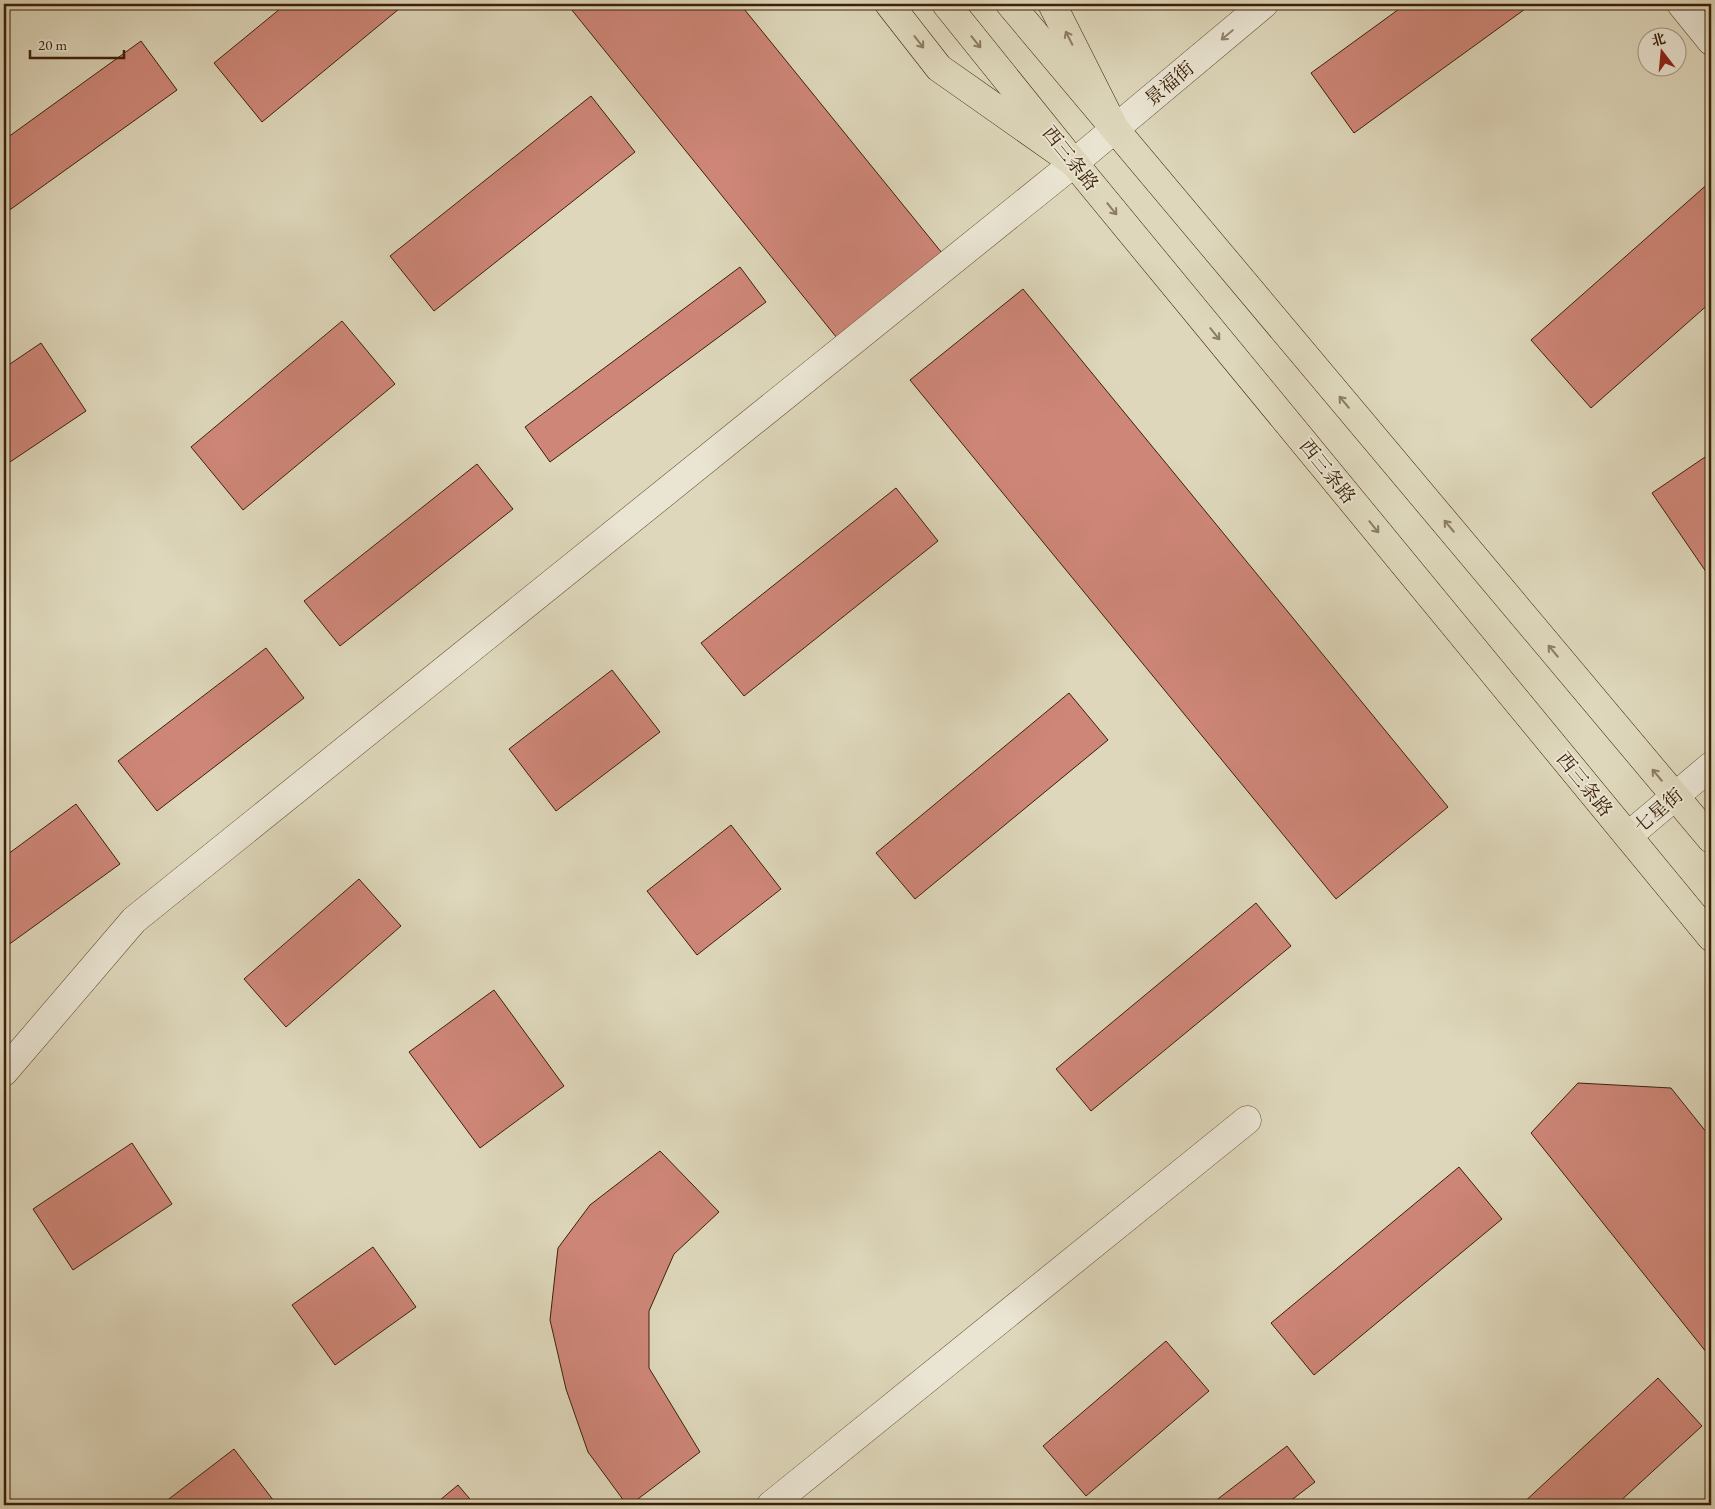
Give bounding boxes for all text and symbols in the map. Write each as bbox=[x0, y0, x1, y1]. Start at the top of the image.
scale bar bbox=[30, 28, 124, 60]
north arrow bbox=[1638, 28, 1688, 78]
one-way arrow bbox=[1221, 29, 1234, 40]
text: 北 bbox=[1649, 29, 1668, 50]
one-way arrow bbox=[1064, 31, 1073, 46]
text: 20 m bbox=[38, 35, 67, 54]
one-way arrow bbox=[913, 35, 924, 48]
one-way arrow bbox=[971, 35, 982, 48]
street label: 景福街 bbox=[1139, 55, 1199, 111]
street label: 西三条路 bbox=[1037, 121, 1104, 196]
one-way arrow bbox=[1106, 202, 1117, 215]
one-way arrow bbox=[1209, 327, 1220, 340]
one-way arrow bbox=[1338, 395, 1350, 408]
street label: 西三条路 bbox=[1294, 434, 1361, 509]
one-way arrow bbox=[1368, 520, 1379, 533]
one-way arrow bbox=[1443, 520, 1454, 533]
one-way arrow bbox=[1547, 644, 1559, 657]
street label: 西三条路 bbox=[1551, 747, 1618, 822]
one-way arrow bbox=[1652, 769, 1663, 782]
street label: 七星街 bbox=[1628, 782, 1688, 838]

